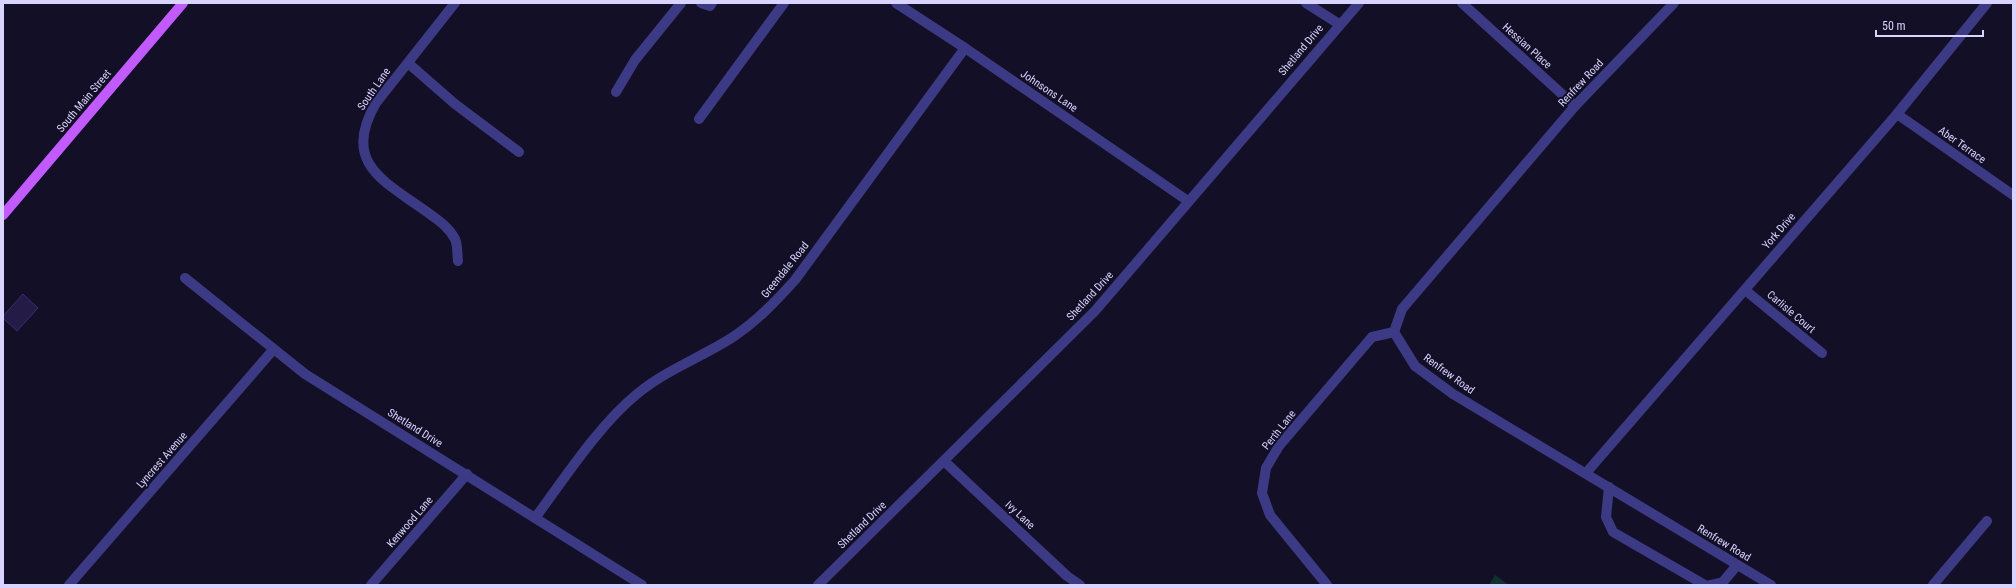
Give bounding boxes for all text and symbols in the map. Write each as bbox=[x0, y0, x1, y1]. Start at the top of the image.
scale bar bbox=[1876, 12, 1983, 38]
text: 50 m bbox=[1882, 19, 1906, 33]
street label: Hessian Place bbox=[1500, 20, 1554, 72]
street label: Shetland Drive bbox=[1276, 22, 1326, 78]
street label: Renfrew Road bbox=[1556, 57, 1606, 109]
street label: South Lane bbox=[355, 65, 393, 113]
street label: South Main Street bbox=[54, 67, 114, 135]
street label: Johnsons Lane bbox=[1018, 67, 1080, 115]
street label: Aber Terrace bbox=[1936, 124, 1988, 166]
street label: York Drive bbox=[1760, 210, 1798, 252]
street label: Greendale Road bbox=[758, 239, 812, 301]
street label: Shetland Drive bbox=[1064, 269, 1116, 323]
street label: Carlisle Court bbox=[1764, 288, 1818, 336]
street label: Renfrew Road bbox=[1421, 351, 1477, 397]
street label: Shetland Drive bbox=[385, 406, 445, 450]
street label: Perth Lane bbox=[1259, 408, 1299, 452]
street label: Lyncrest Avenue bbox=[134, 429, 190, 491]
street label: Kenwood Lane bbox=[384, 494, 436, 550]
street label: Ivy Lane bbox=[1003, 498, 1037, 532]
street label: Shetland Drive bbox=[835, 499, 889, 551]
street label: Renfrew Road bbox=[1695, 522, 1753, 564]

